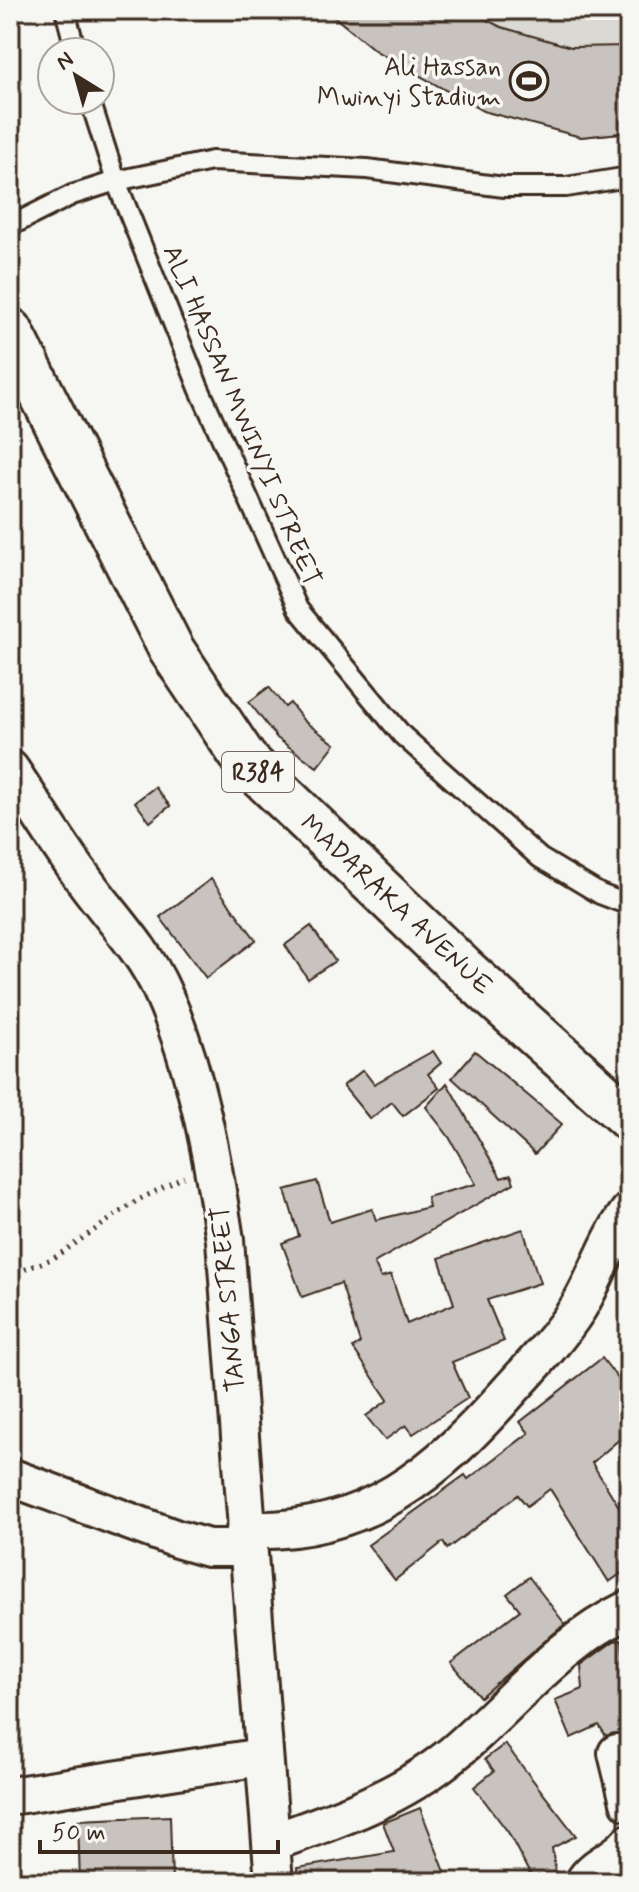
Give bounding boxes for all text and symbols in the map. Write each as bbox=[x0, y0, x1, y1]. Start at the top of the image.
north arrow bbox=[36, 36, 116, 116]
text: N bbox=[51, 46, 79, 77]
place label: Ali Hassan Mwinyi Stadium bbox=[317, 51, 501, 115]
sports icon: Ali Hassan Mwinyi Stadium bbox=[508, 60, 550, 102]
street label: ALI HASSAN MWINYI STREET bbox=[154, 240, 329, 592]
road number: R384 bbox=[222, 752, 294, 792]
street label: MADARAKA AVENUE bbox=[292, 807, 499, 1003]
street label: TANGA STREET bbox=[204, 1204, 254, 1393]
scale bar bbox=[40, 1804, 278, 1854]
text: 50 m bbox=[52, 1818, 106, 1849]

